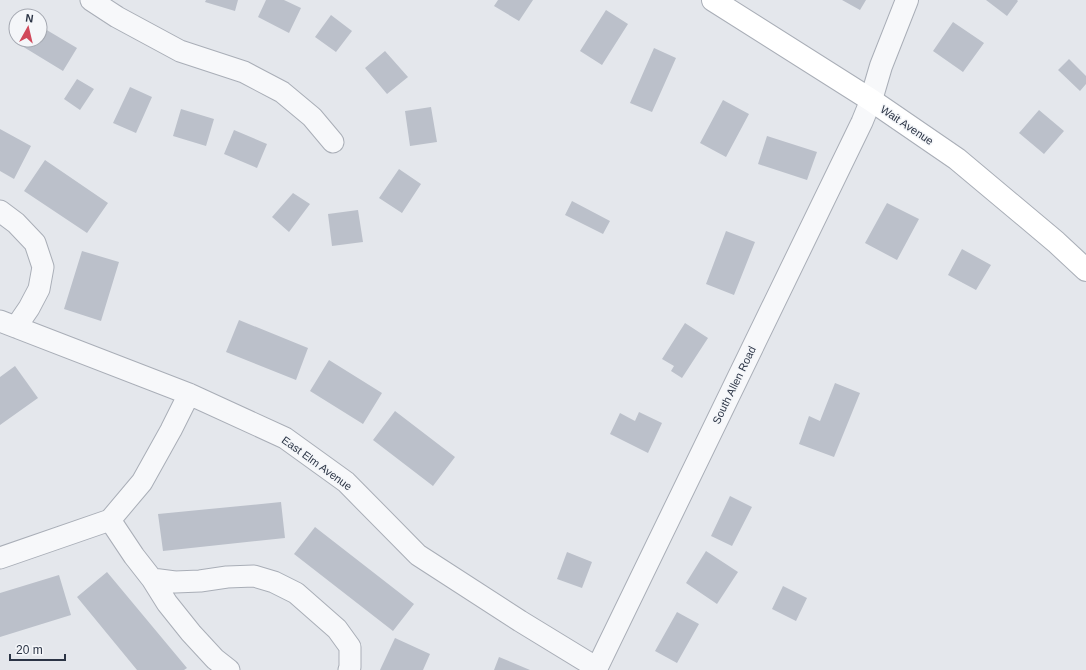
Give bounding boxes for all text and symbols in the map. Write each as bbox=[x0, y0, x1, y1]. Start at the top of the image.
north arrow bbox=[8, 8, 48, 48]
text: N bbox=[25, 12, 34, 25]
street label: Wait Avenue bbox=[878, 103, 936, 147]
street label: South Allen Road bbox=[710, 344, 758, 426]
street label: East Elm Avenue bbox=[280, 434, 354, 492]
scale bar bbox=[10, 636, 65, 662]
text: 20 m bbox=[16, 643, 43, 657]

